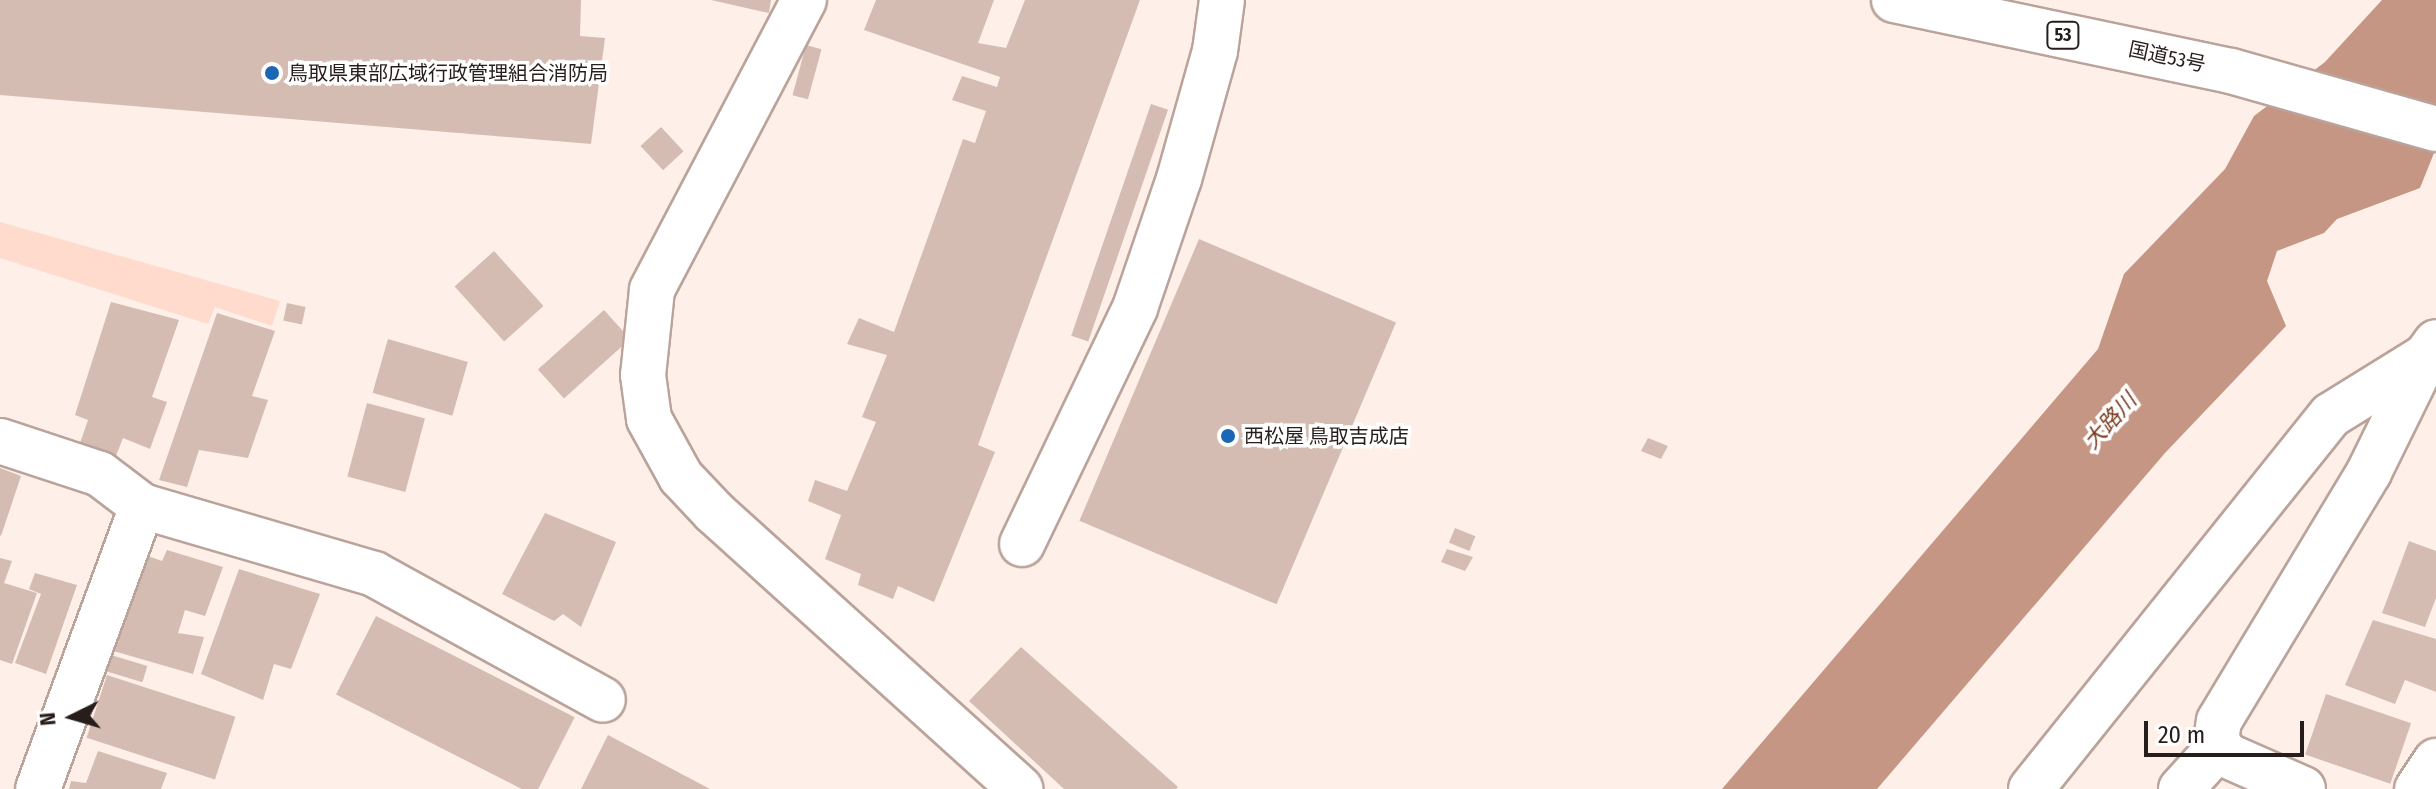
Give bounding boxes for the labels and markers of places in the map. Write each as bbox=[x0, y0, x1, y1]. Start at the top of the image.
place label: 鳥取県東部広域行政管理組合消防局 bbox=[288, 61, 608, 85]
marker: 鳥取県東部広域行政管理組合消防局 bbox=[263, 64, 281, 82]
place label: 西松屋 鳥取吉成店 bbox=[1244, 424, 1409, 448]
marker: 西松屋 鳥取吉成店 bbox=[1219, 427, 1237, 445]

